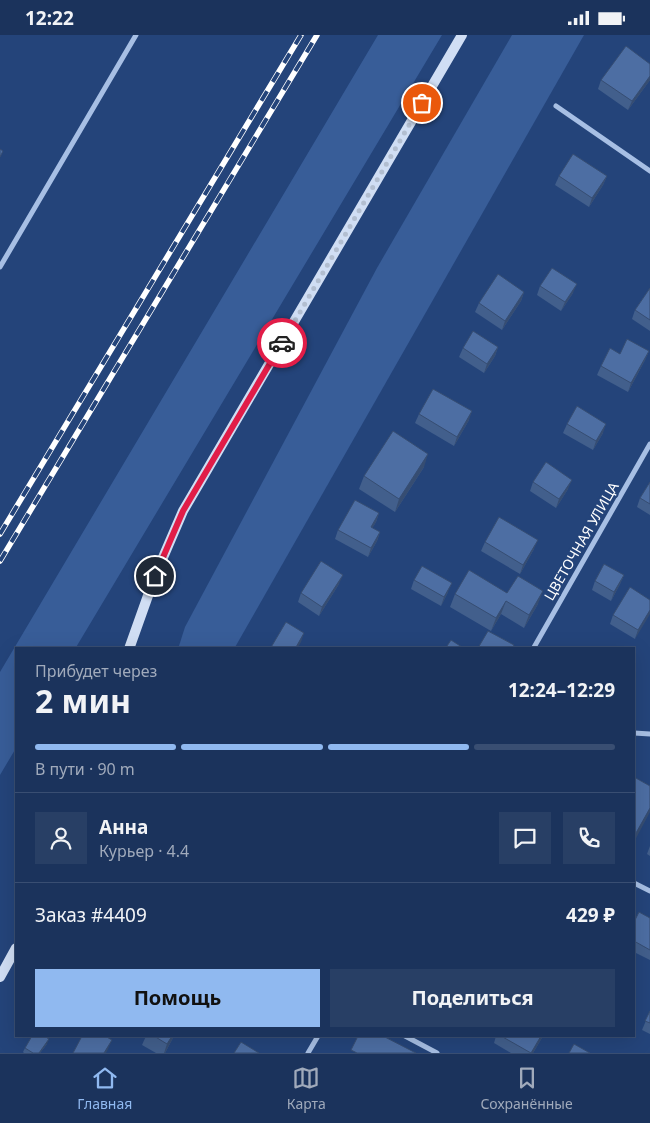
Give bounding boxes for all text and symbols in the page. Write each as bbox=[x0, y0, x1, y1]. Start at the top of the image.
text: 12:22 bbox=[25, 5, 74, 31]
pin bbox=[401, 82, 443, 124]
icon: bag bbox=[408, 89, 436, 117]
courier bbox=[257, 318, 307, 368]
icon: car bbox=[268, 329, 296, 357]
street label: ЦВЕТОЧНАЯ УЛИЦА bbox=[539, 478, 623, 604]
pin bbox=[134, 555, 176, 597]
icon: home bbox=[141, 562, 169, 590]
text: Прибудет через bbox=[35, 660, 157, 682]
text: 12:24–12:29 bbox=[508, 677, 615, 703]
text: 2 мин bbox=[35, 679, 131, 722]
text: В пути · 90 m bbox=[35, 758, 135, 780]
button: person bbox=[35, 812, 87, 864]
button: chat bbox=[499, 812, 551, 864]
button: phone bbox=[563, 812, 615, 864]
text: Анна bbox=[99, 814, 148, 840]
text: Курьер · 4.4 bbox=[99, 840, 189, 862]
text: Заказ #4409 bbox=[35, 902, 147, 928]
text: 429 ₽ bbox=[566, 902, 615, 928]
button: Помощь bbox=[35, 969, 320, 1027]
button: Поделиться bbox=[330, 969, 615, 1027]
tab: Главная bbox=[77, 1064, 132, 1113]
tab: Карта bbox=[287, 1064, 326, 1113]
tab: Сохранённые bbox=[480, 1064, 573, 1113]

